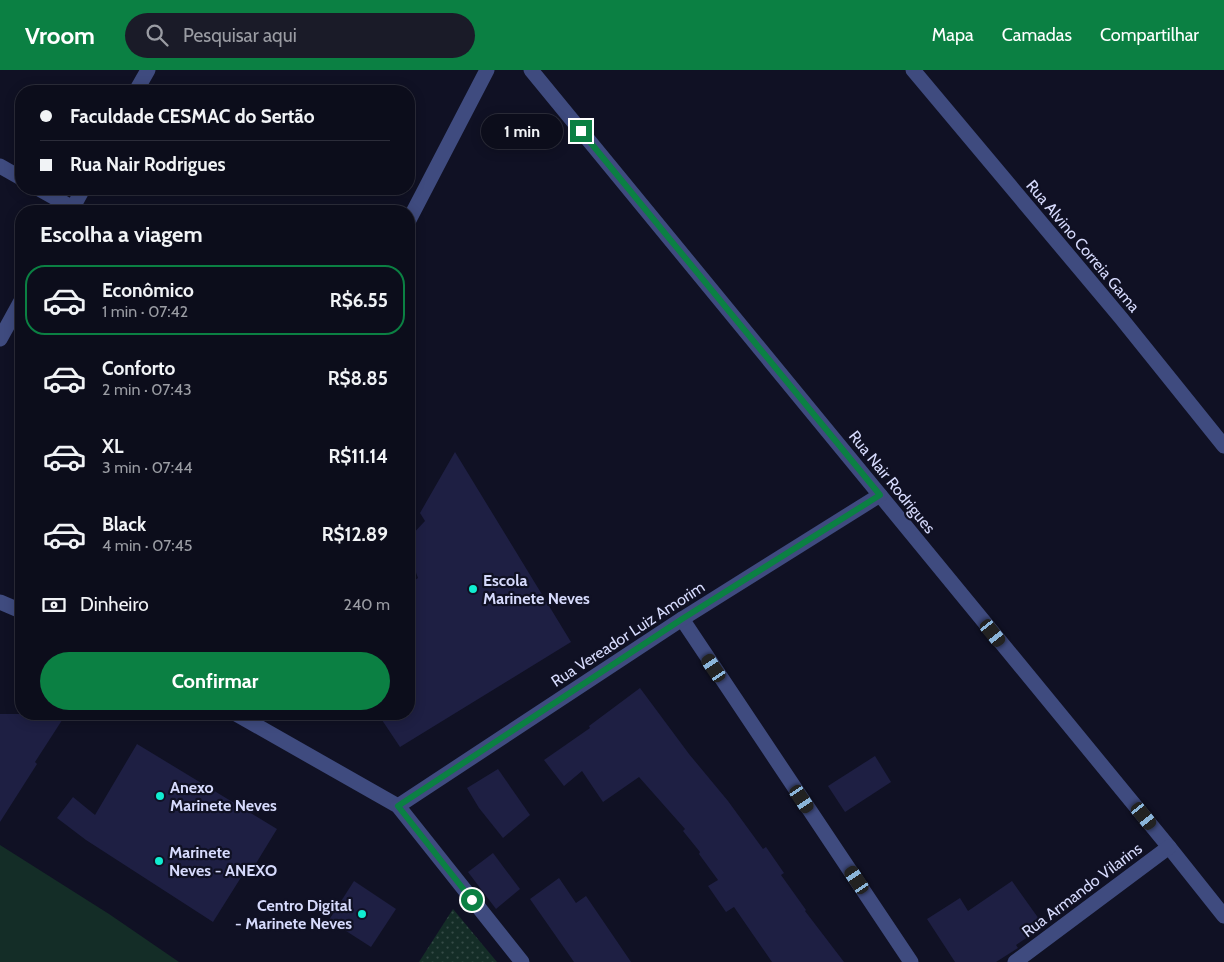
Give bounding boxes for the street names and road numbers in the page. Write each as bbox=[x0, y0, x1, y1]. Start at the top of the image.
street label: Rua Alvino Correia Gama bbox=[1022, 176, 1144, 316]
street label: Rua Nair Rodrigues bbox=[845, 427, 939, 537]
street label: Rua Vereador Luiz Amorim bbox=[548, 577, 708, 691]
street label: Rua Armando Vilarins bbox=[1018, 838, 1146, 941]

